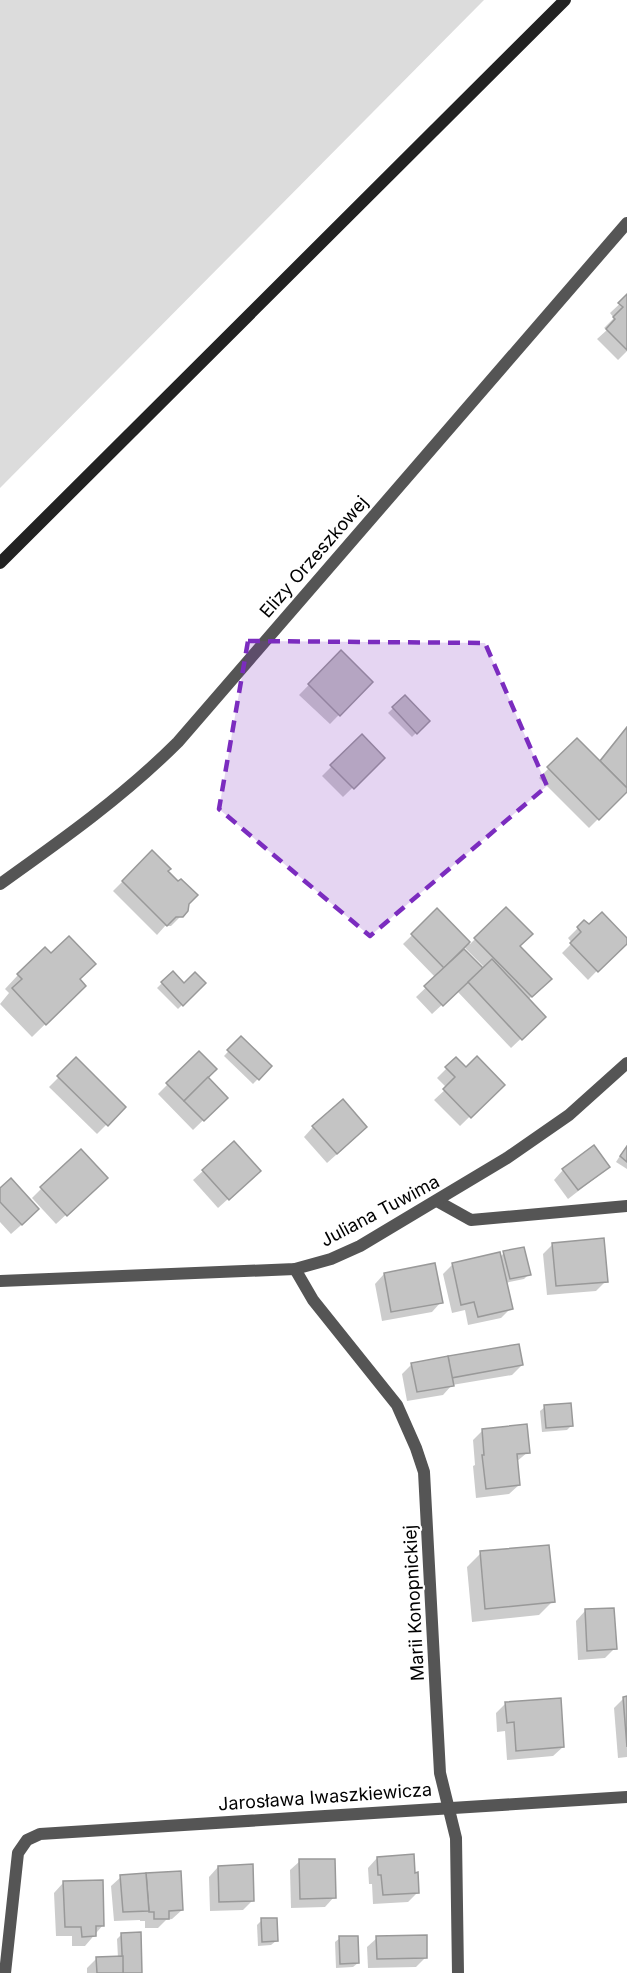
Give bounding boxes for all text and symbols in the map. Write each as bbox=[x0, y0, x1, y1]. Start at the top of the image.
street label: Elizy Orzeszkowej bbox=[255, 492, 372, 622]
street label: Juliana Tuwima bbox=[317, 1170, 443, 1251]
street label: Marii Konopnickiej bbox=[399, 1524, 428, 1682]
street label: Jarosława Iwaszkiewicza bbox=[217, 1779, 433, 1814]

